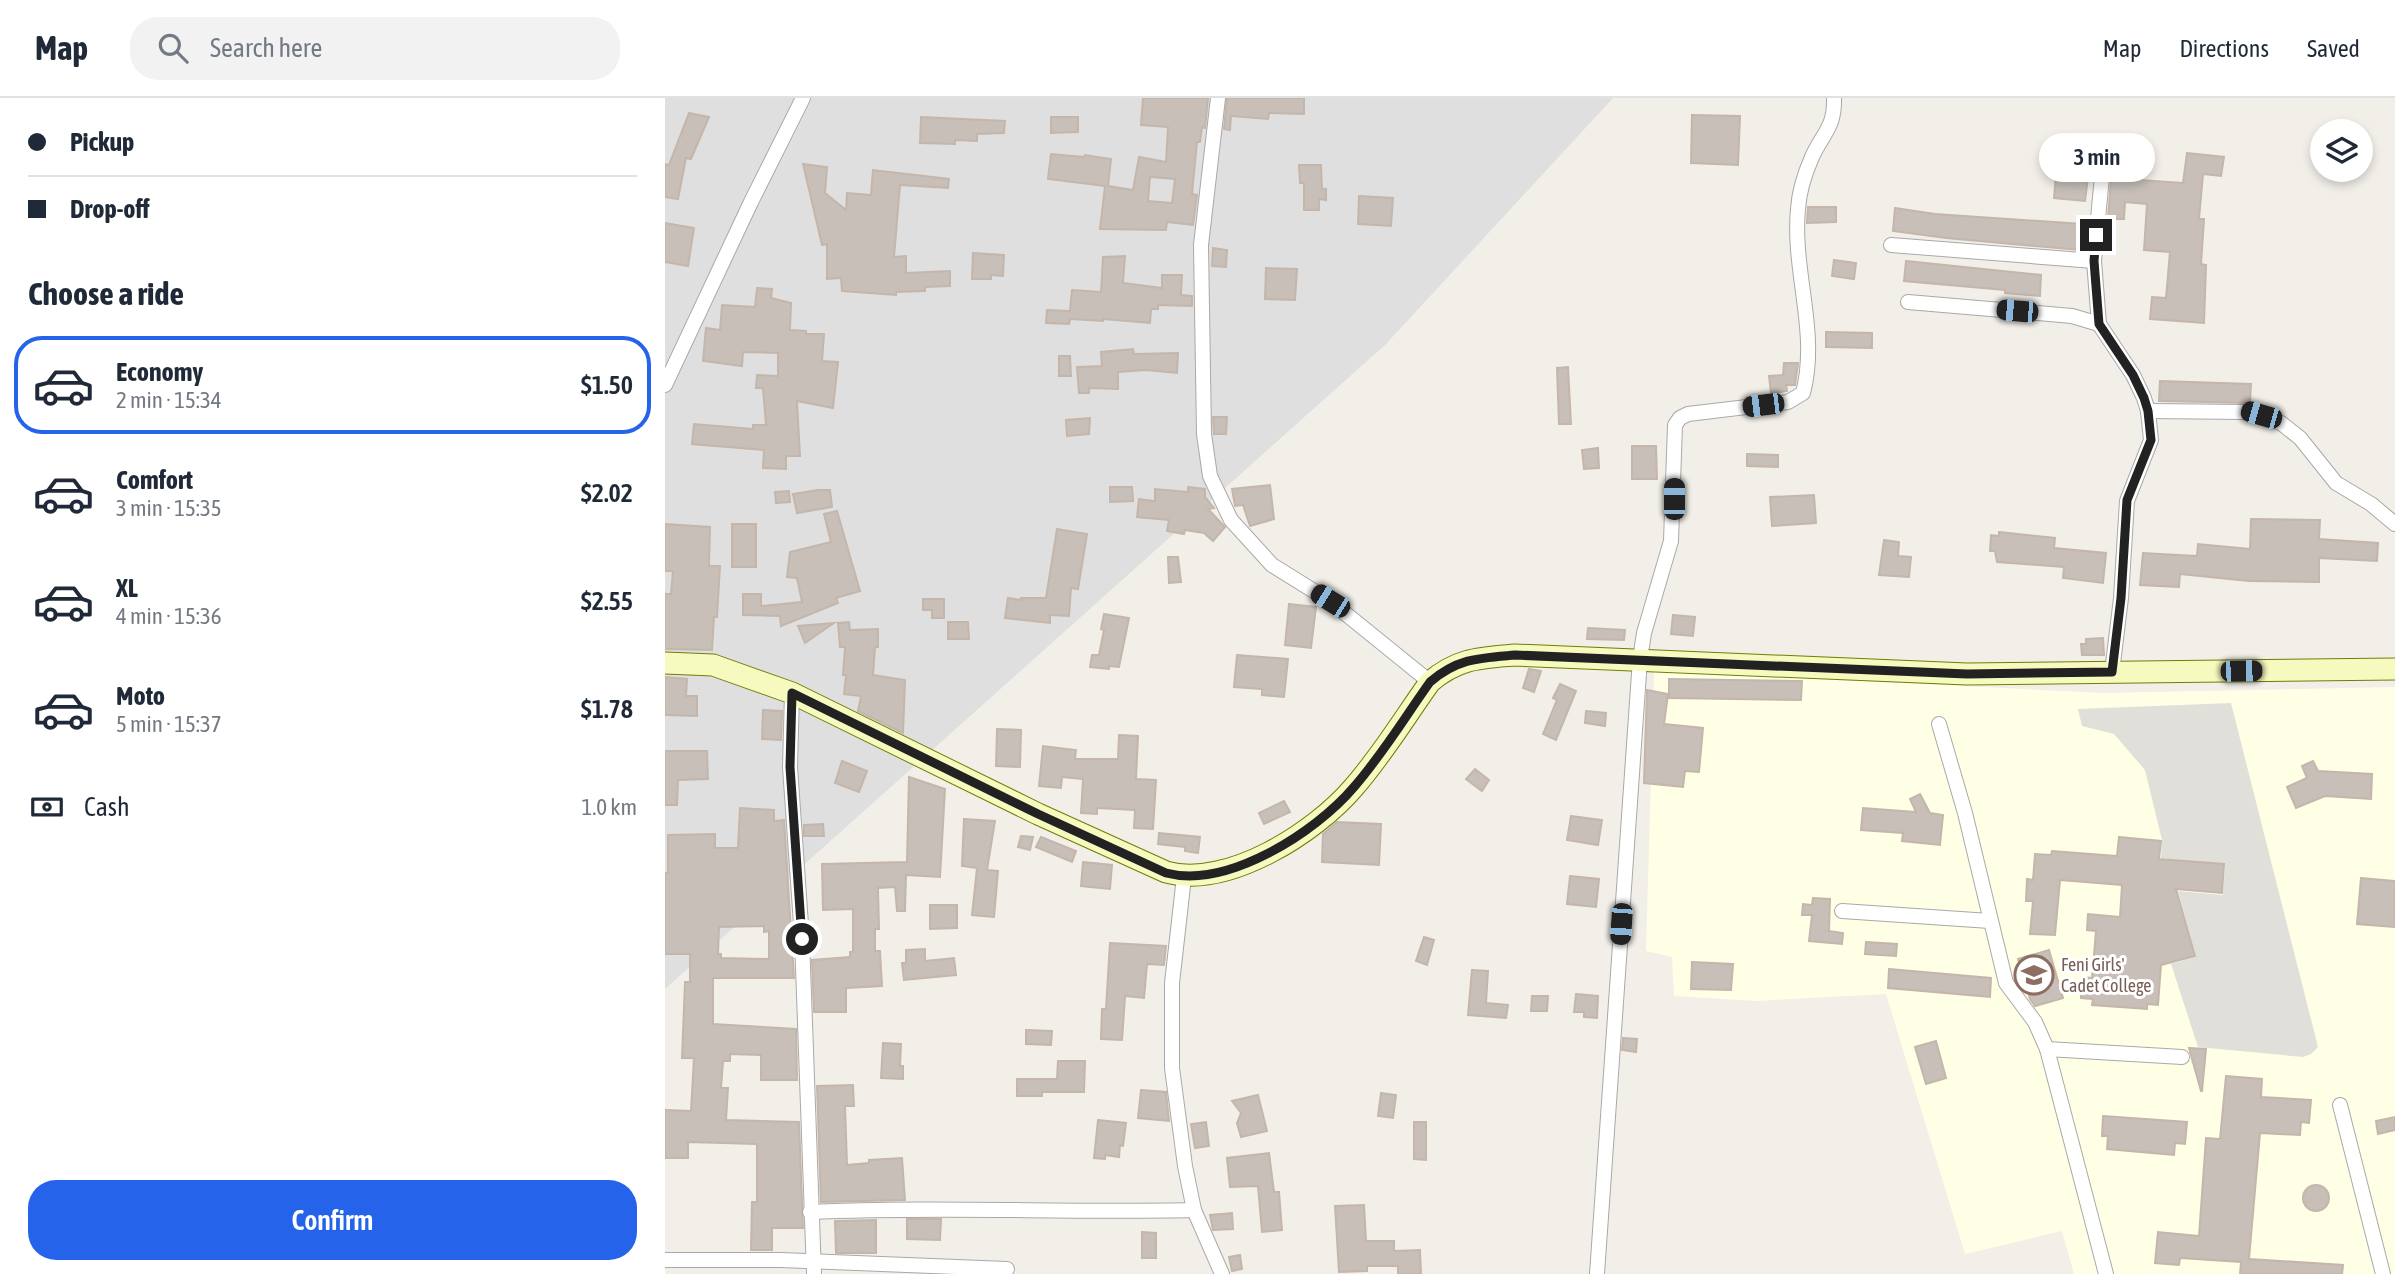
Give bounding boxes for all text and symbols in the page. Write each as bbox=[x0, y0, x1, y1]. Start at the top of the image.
search box bbox=[130, 17, 620, 80]
text: Map bbox=[35, 29, 88, 67]
icon: search bbox=[154, 29, 192, 67]
text: Search here bbox=[210, 33, 322, 63]
text: Map bbox=[2103, 35, 2141, 62]
text: Directions bbox=[2179, 35, 2269, 62]
text: Saved bbox=[2307, 35, 2360, 62]
map controls bbox=[2310, 119, 2373, 182]
button: layers bbox=[2310, 119, 2373, 182]
text: Pickup bbox=[70, 127, 134, 157]
callout: 3 min bbox=[2038, 134, 2154, 183]
text: 3 min bbox=[2074, 144, 2120, 170]
text: Drop-off bbox=[70, 194, 150, 224]
route end bbox=[2080, 219, 2112, 251]
text: Choose a ride bbox=[28, 275, 184, 312]
car bbox=[1996, 299, 2039, 323]
icon: car bbox=[32, 354, 95, 417]
text: Economy bbox=[116, 357, 203, 387]
text: $1.50 bbox=[581, 370, 633, 400]
text: 2 min · 15:34 bbox=[116, 387, 222, 413]
car bbox=[1741, 392, 1786, 418]
car bbox=[2238, 399, 2285, 431]
icon: car bbox=[32, 462, 95, 525]
text: Comfort bbox=[116, 465, 193, 495]
text: $2.02 bbox=[581, 478, 633, 508]
car bbox=[1664, 478, 1685, 520]
text: 3 min · 15:35 bbox=[116, 495, 222, 521]
icon: car bbox=[32, 570, 95, 633]
text: XL bbox=[116, 573, 138, 603]
car bbox=[1307, 581, 1354, 621]
text: $2.55 bbox=[581, 586, 633, 616]
text: 4 min · 15:36 bbox=[116, 603, 222, 629]
car bbox=[2220, 660, 2263, 682]
icon: car bbox=[32, 678, 95, 741]
text: Moto bbox=[116, 681, 165, 711]
text: $1.78 bbox=[581, 694, 633, 724]
text: 5 min · 15:37 bbox=[116, 711, 222, 737]
icon: cash bbox=[28, 788, 66, 826]
text: Cash bbox=[84, 792, 130, 822]
text: 1.0 km bbox=[581, 794, 637, 820]
car bbox=[1610, 902, 1633, 946]
route start bbox=[786, 923, 818, 955]
school or university icon: Feni Girls' Cadet College bbox=[2013, 954, 2055, 996]
place label: Feni Girls' Cadet College bbox=[2061, 954, 2151, 996]
button: Confirm bbox=[28, 1180, 637, 1260]

